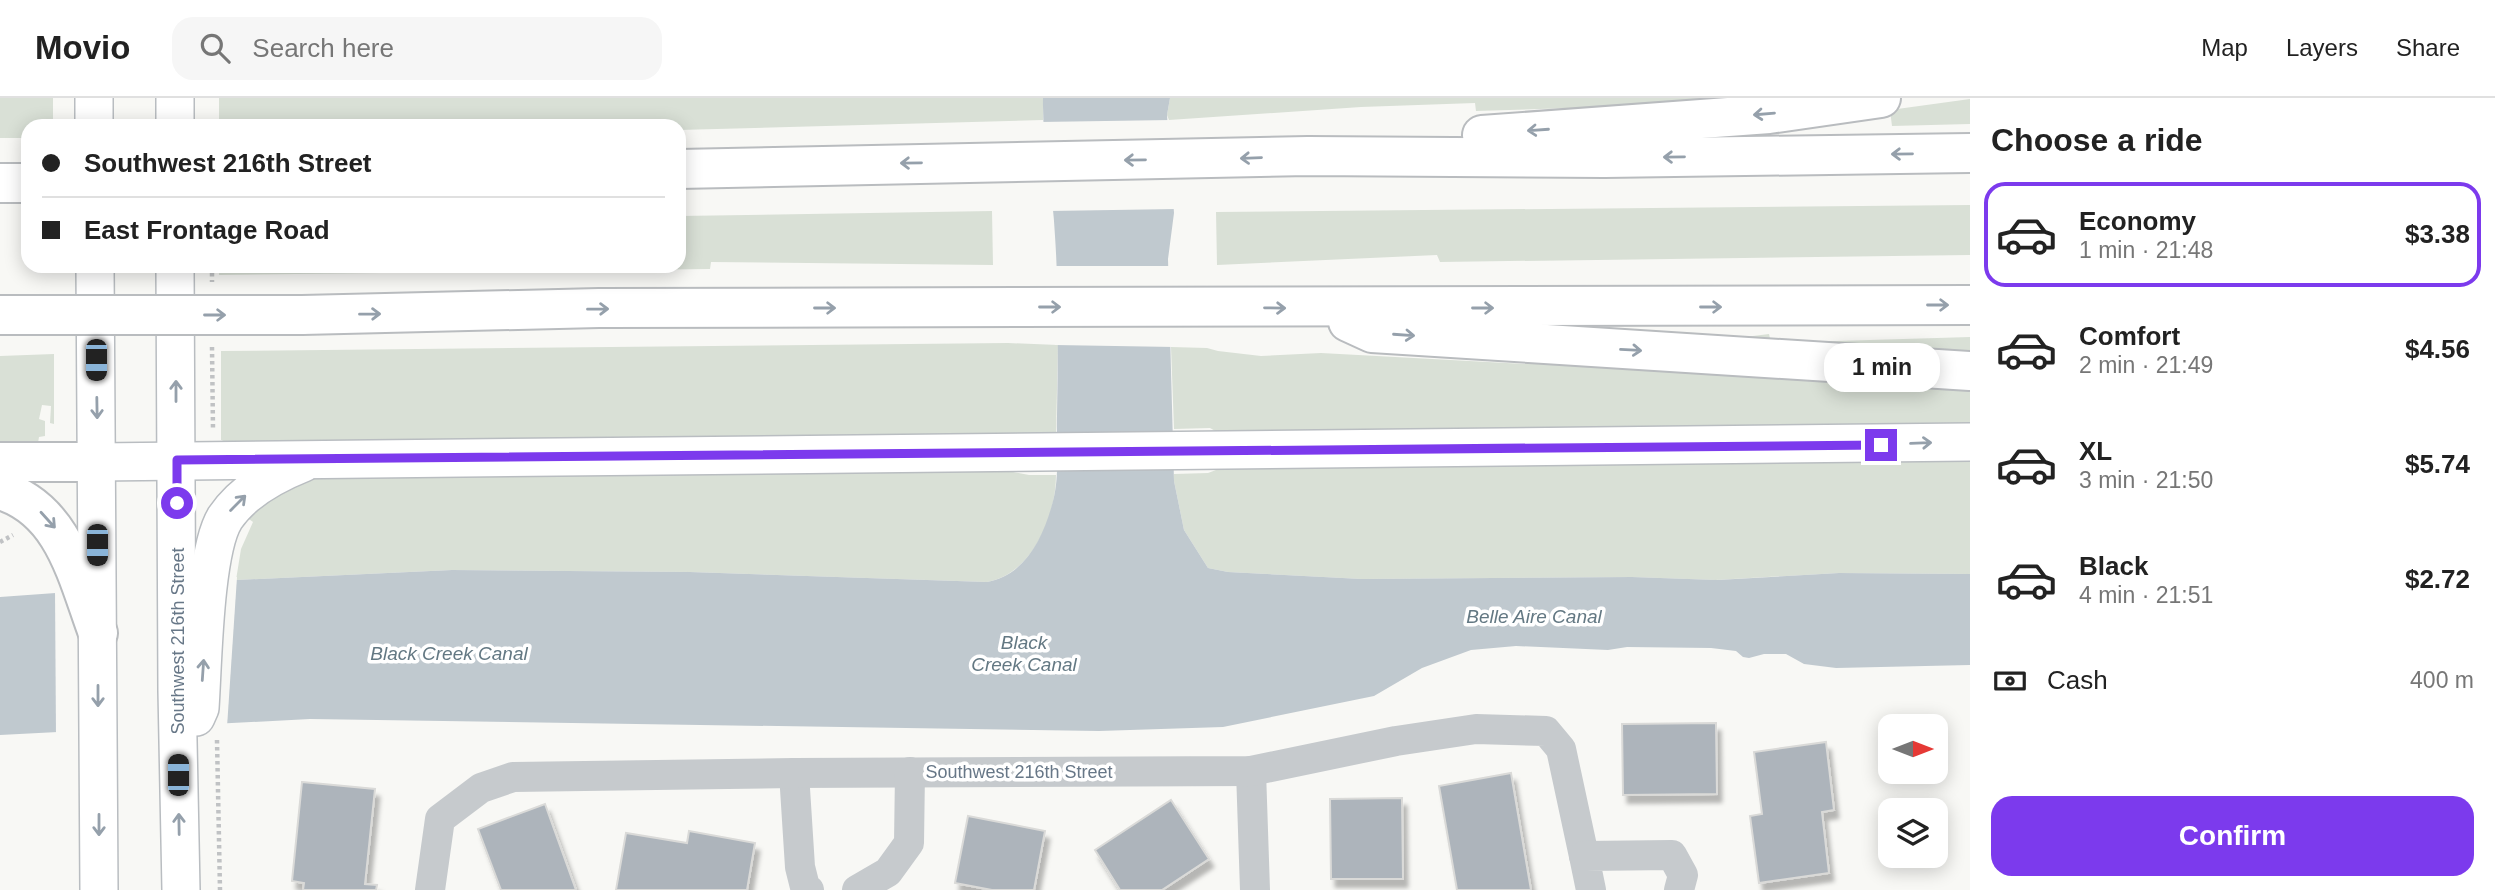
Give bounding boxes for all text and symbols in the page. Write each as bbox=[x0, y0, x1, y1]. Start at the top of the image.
search box bbox=[172, 17, 662, 80]
text: Movio bbox=[35, 29, 130, 66]
icon: search bbox=[196, 29, 234, 67]
text: Search here bbox=[252, 33, 394, 63]
text: Map bbox=[2201, 34, 2248, 61]
text: Layers bbox=[2286, 34, 2358, 61]
text: Share bbox=[2396, 34, 2460, 61]
one-way arrow bbox=[1754, 108, 1776, 121]
text: Choose a ride bbox=[1991, 122, 2203, 158]
one-way arrow bbox=[1526, 124, 1549, 137]
text: Southwest 216th Street bbox=[84, 148, 372, 178]
one-way arrow bbox=[1891, 148, 1914, 161]
one-way arrow bbox=[1240, 151, 1263, 164]
one-way arrow bbox=[1663, 151, 1686, 164]
one-way arrow bbox=[1124, 153, 1147, 167]
one-way arrow bbox=[900, 157, 923, 170]
icon: car bbox=[1995, 203, 2058, 266]
text: Economy bbox=[2079, 206, 2196, 236]
text: East Frontage Road bbox=[84, 215, 330, 245]
text: $3.38 bbox=[2405, 219, 2470, 249]
text: 1 min · 21:48 bbox=[2079, 237, 2213, 263]
one-way arrow bbox=[1927, 298, 1950, 312]
one-way arrow bbox=[1039, 300, 1062, 314]
one-way arrow bbox=[1699, 300, 1722, 314]
one-way arrow bbox=[814, 301, 837, 315]
one-way arrow bbox=[1263, 301, 1286, 314]
one-way arrow bbox=[1472, 301, 1495, 315]
one-way arrow bbox=[586, 302, 609, 315]
one-way arrow bbox=[359, 307, 382, 321]
one-way arrow bbox=[203, 308, 226, 322]
icon: car bbox=[1995, 318, 2058, 381]
text: Comfort bbox=[2079, 321, 2180, 351]
one-way arrow bbox=[1393, 329, 1415, 342]
text: $4.56 bbox=[2405, 334, 2470, 364]
car bbox=[86, 339, 107, 381]
one-way arrow bbox=[1620, 344, 1642, 357]
callout: 1 min bbox=[1823, 344, 1939, 392]
text: 2 min · 21:49 bbox=[2079, 352, 2213, 378]
text: 1 min bbox=[1852, 354, 1912, 380]
one-way arrow bbox=[169, 380, 183, 403]
one-way arrow bbox=[90, 396, 104, 419]
route end bbox=[1865, 429, 1897, 461]
icon: car bbox=[1995, 433, 2058, 496]
text: XL bbox=[2079, 436, 2112, 466]
one-way arrow bbox=[1910, 437, 1933, 450]
text: $5.74 bbox=[2405, 449, 2470, 479]
text: 3 min · 21:50 bbox=[2079, 467, 2213, 493]
route start bbox=[161, 487, 193, 519]
one-way arrow bbox=[230, 495, 247, 512]
one-way arrow bbox=[40, 511, 56, 529]
car bbox=[87, 524, 108, 566]
street label: Southwest 216th Street bbox=[168, 547, 188, 735]
icon: car bbox=[1995, 548, 2058, 611]
text: Black bbox=[2079, 551, 2148, 581]
text: $2.72 bbox=[2405, 564, 2470, 594]
text: 4 min · 21:51 bbox=[2079, 582, 2213, 608]
water label: Belle Aire Canal bbox=[1466, 606, 1603, 627]
water label: Black Creek Canal bbox=[971, 632, 1078, 675]
water label: Black Creek Canal bbox=[370, 643, 528, 664]
one-way arrow bbox=[197, 659, 210, 682]
icon: cash bbox=[1991, 662, 2029, 700]
text: Cash bbox=[2047, 665, 2108, 695]
text: 400 m bbox=[2410, 667, 2474, 693]
one-way arrow bbox=[91, 684, 105, 707]
north arrow bbox=[1878, 714, 1948, 784]
map controls bbox=[1878, 714, 1948, 868]
car bbox=[168, 754, 189, 796]
street label: Southwest 216th Street bbox=[925, 762, 1113, 782]
button: Confirm bbox=[1991, 796, 2474, 876]
button: layers bbox=[1878, 798, 1948, 868]
one-way arrow bbox=[92, 813, 106, 836]
one-way arrow bbox=[172, 813, 185, 836]

